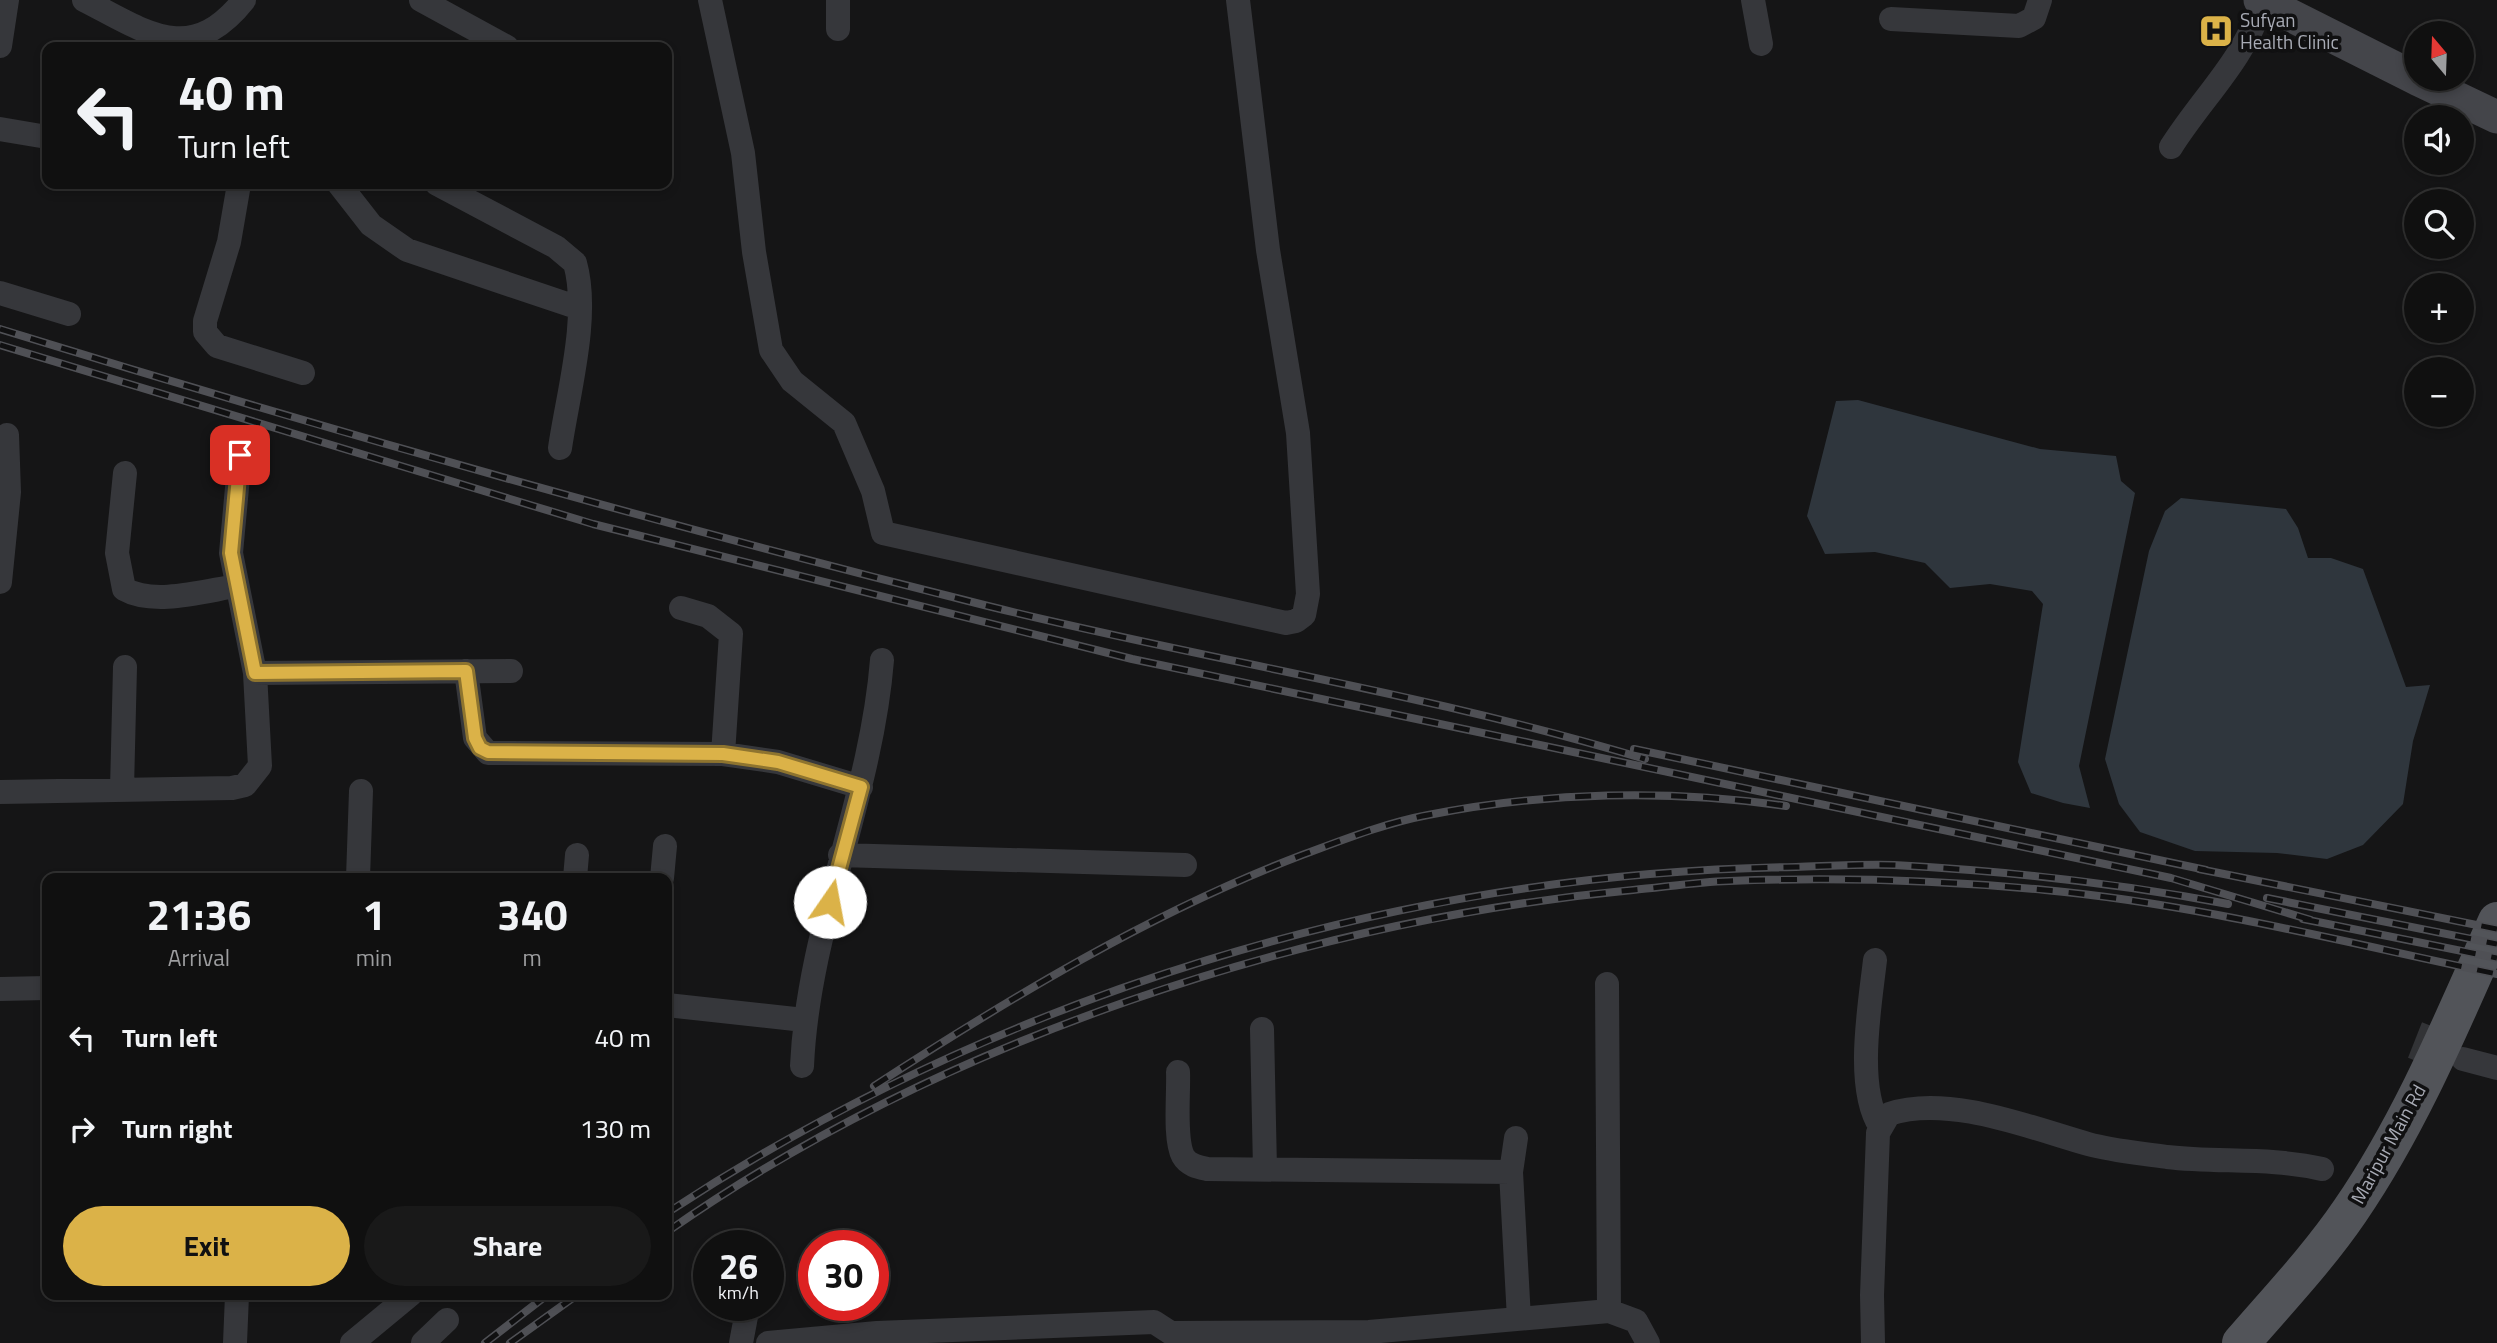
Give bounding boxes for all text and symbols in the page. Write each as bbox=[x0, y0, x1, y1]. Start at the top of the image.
place label: Sufyan Health Clinic bbox=[2240, 5, 2339, 56]
hospital icon: Sufyan Health Clinic bbox=[2197, 12, 2235, 50]
north arrow bbox=[2404, 21, 2474, 91]
map controls bbox=[2404, 21, 2474, 427]
text: 40 m bbox=[178, 54, 285, 129]
icon: left bbox=[63, 70, 154, 161]
button: sound bbox=[2404, 105, 2474, 175]
text: Turn left bbox=[178, 122, 290, 170]
button: search bbox=[2404, 189, 2474, 259]
button: + bbox=[2404, 273, 2474, 343]
button: − bbox=[2404, 357, 2474, 427]
pin bbox=[210, 425, 270, 485]
icon: arrive bbox=[221, 436, 259, 474]
position arrow bbox=[793, 865, 867, 939]
text: 21:36 bbox=[146, 882, 251, 946]
text: 1 bbox=[362, 882, 386, 946]
text: 340 bbox=[497, 882, 567, 946]
text: Arrival bbox=[168, 940, 230, 975]
text: min bbox=[356, 940, 392, 975]
text: m bbox=[523, 940, 542, 975]
text: Turn left bbox=[122, 1018, 217, 1057]
text: 40 m bbox=[594, 1018, 651, 1057]
icon: left bbox=[63, 1019, 101, 1057]
street label: Maripur Main Rd bbox=[2343, 1079, 2432, 1209]
text: Turn right bbox=[122, 1109, 233, 1148]
text: 130 m bbox=[580, 1109, 651, 1148]
icon: right bbox=[63, 1110, 101, 1148]
button: Exit bbox=[63, 1206, 350, 1286]
button: Share bbox=[364, 1206, 651, 1286]
speed limit sign: 30 bbox=[798, 1230, 889, 1321]
text: 26 bbox=[719, 1239, 758, 1293]
text: km/h bbox=[718, 1279, 759, 1306]

